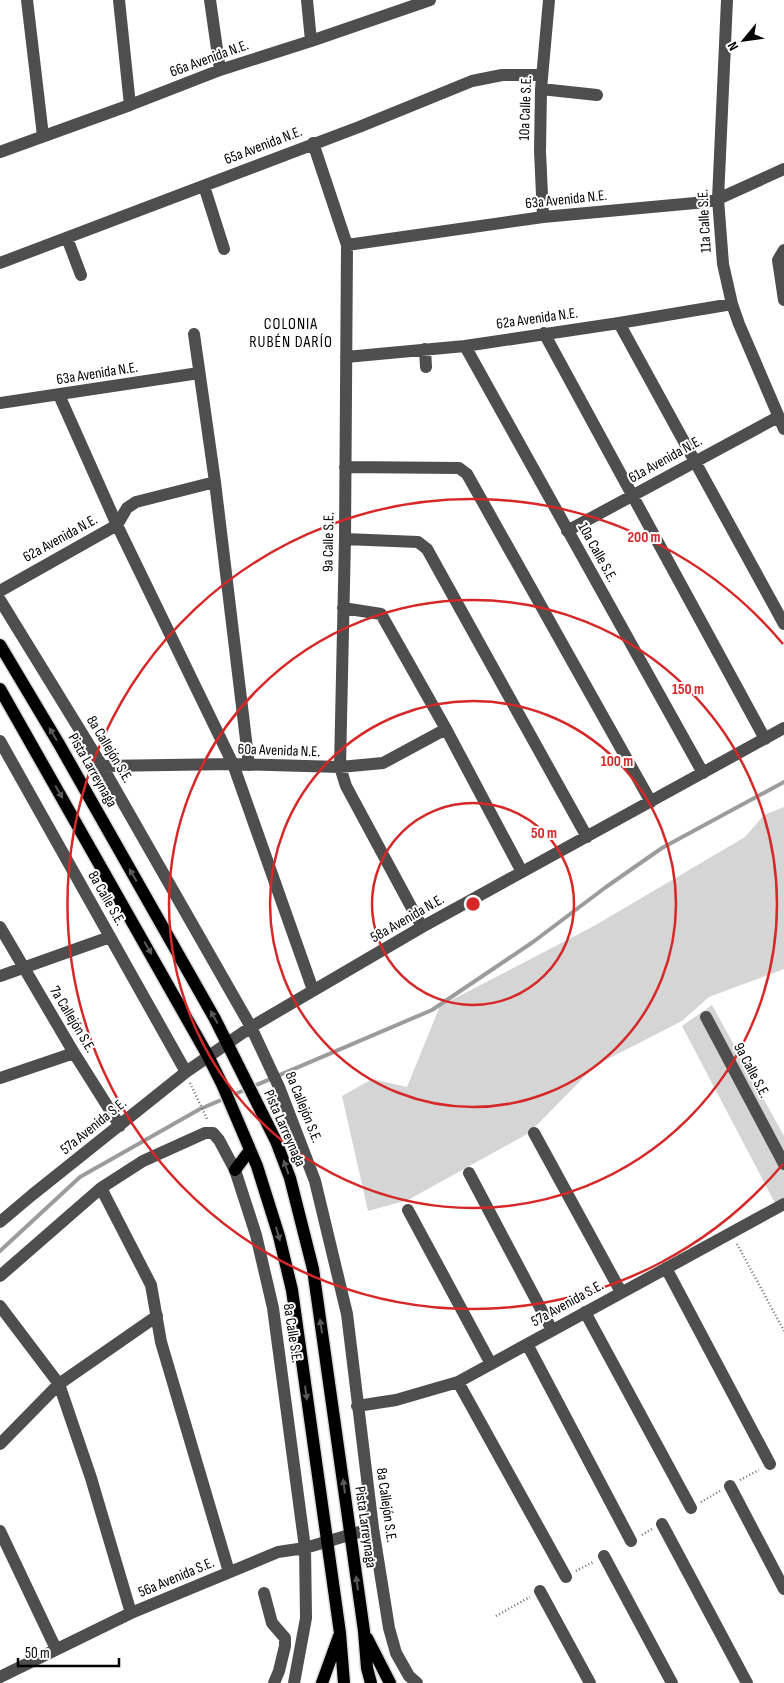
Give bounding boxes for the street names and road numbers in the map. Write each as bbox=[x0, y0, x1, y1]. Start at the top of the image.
street label: 66a Avenida N.E. bbox=[167, 35, 251, 81]
street label: 10a Calle S.E. bbox=[515, 75, 536, 141]
street label: 65a Avenida N.E. bbox=[222, 122, 305, 169]
street label: 63a Avenida N.E. bbox=[524, 186, 608, 213]
street label: 11a Calle S.E. bbox=[693, 188, 716, 253]
street label: 62a Avenida N.E. bbox=[495, 303, 579, 334]
street label: 63a Avenida N.E. bbox=[55, 358, 139, 389]
street label: 61a Avenida N.E. bbox=[625, 431, 705, 487]
street label: 62a Avenida N.E. bbox=[20, 510, 101, 567]
street label: 9a Calle S.E. bbox=[318, 512, 339, 572]
street label: 10a Calle S.E. bbox=[573, 519, 622, 585]
street label: 8a Callejón S.E. bbox=[82, 712, 137, 786]
street label: Pista Larreynaga bbox=[64, 730, 121, 811]
street label: 60a Avenida N.E. bbox=[237, 740, 321, 761]
street label: 8a Calle S.E. bbox=[83, 868, 130, 929]
street label: 58a Avenida N.E. bbox=[367, 890, 448, 947]
street label: 7a Callejón S.E. bbox=[45, 983, 100, 1056]
street label: 9a Calle S.E. bbox=[729, 1039, 774, 1101]
street label: 8a Callejón S.E. bbox=[281, 1069, 326, 1146]
street label: Pista Larreynaga bbox=[259, 1087, 310, 1170]
street label: 57a Avenida S.E. bbox=[56, 1094, 130, 1159]
street label: 57a Avenida S.E. bbox=[528, 1276, 607, 1331]
street label: 8a Calle S.E. bbox=[278, 1302, 307, 1364]
street label: 8a Callejón S.E. bbox=[372, 1467, 401, 1544]
street label: Pista Larreynaga bbox=[350, 1485, 381, 1569]
street label: 56a Avenida S.E. bbox=[135, 1553, 217, 1602]

